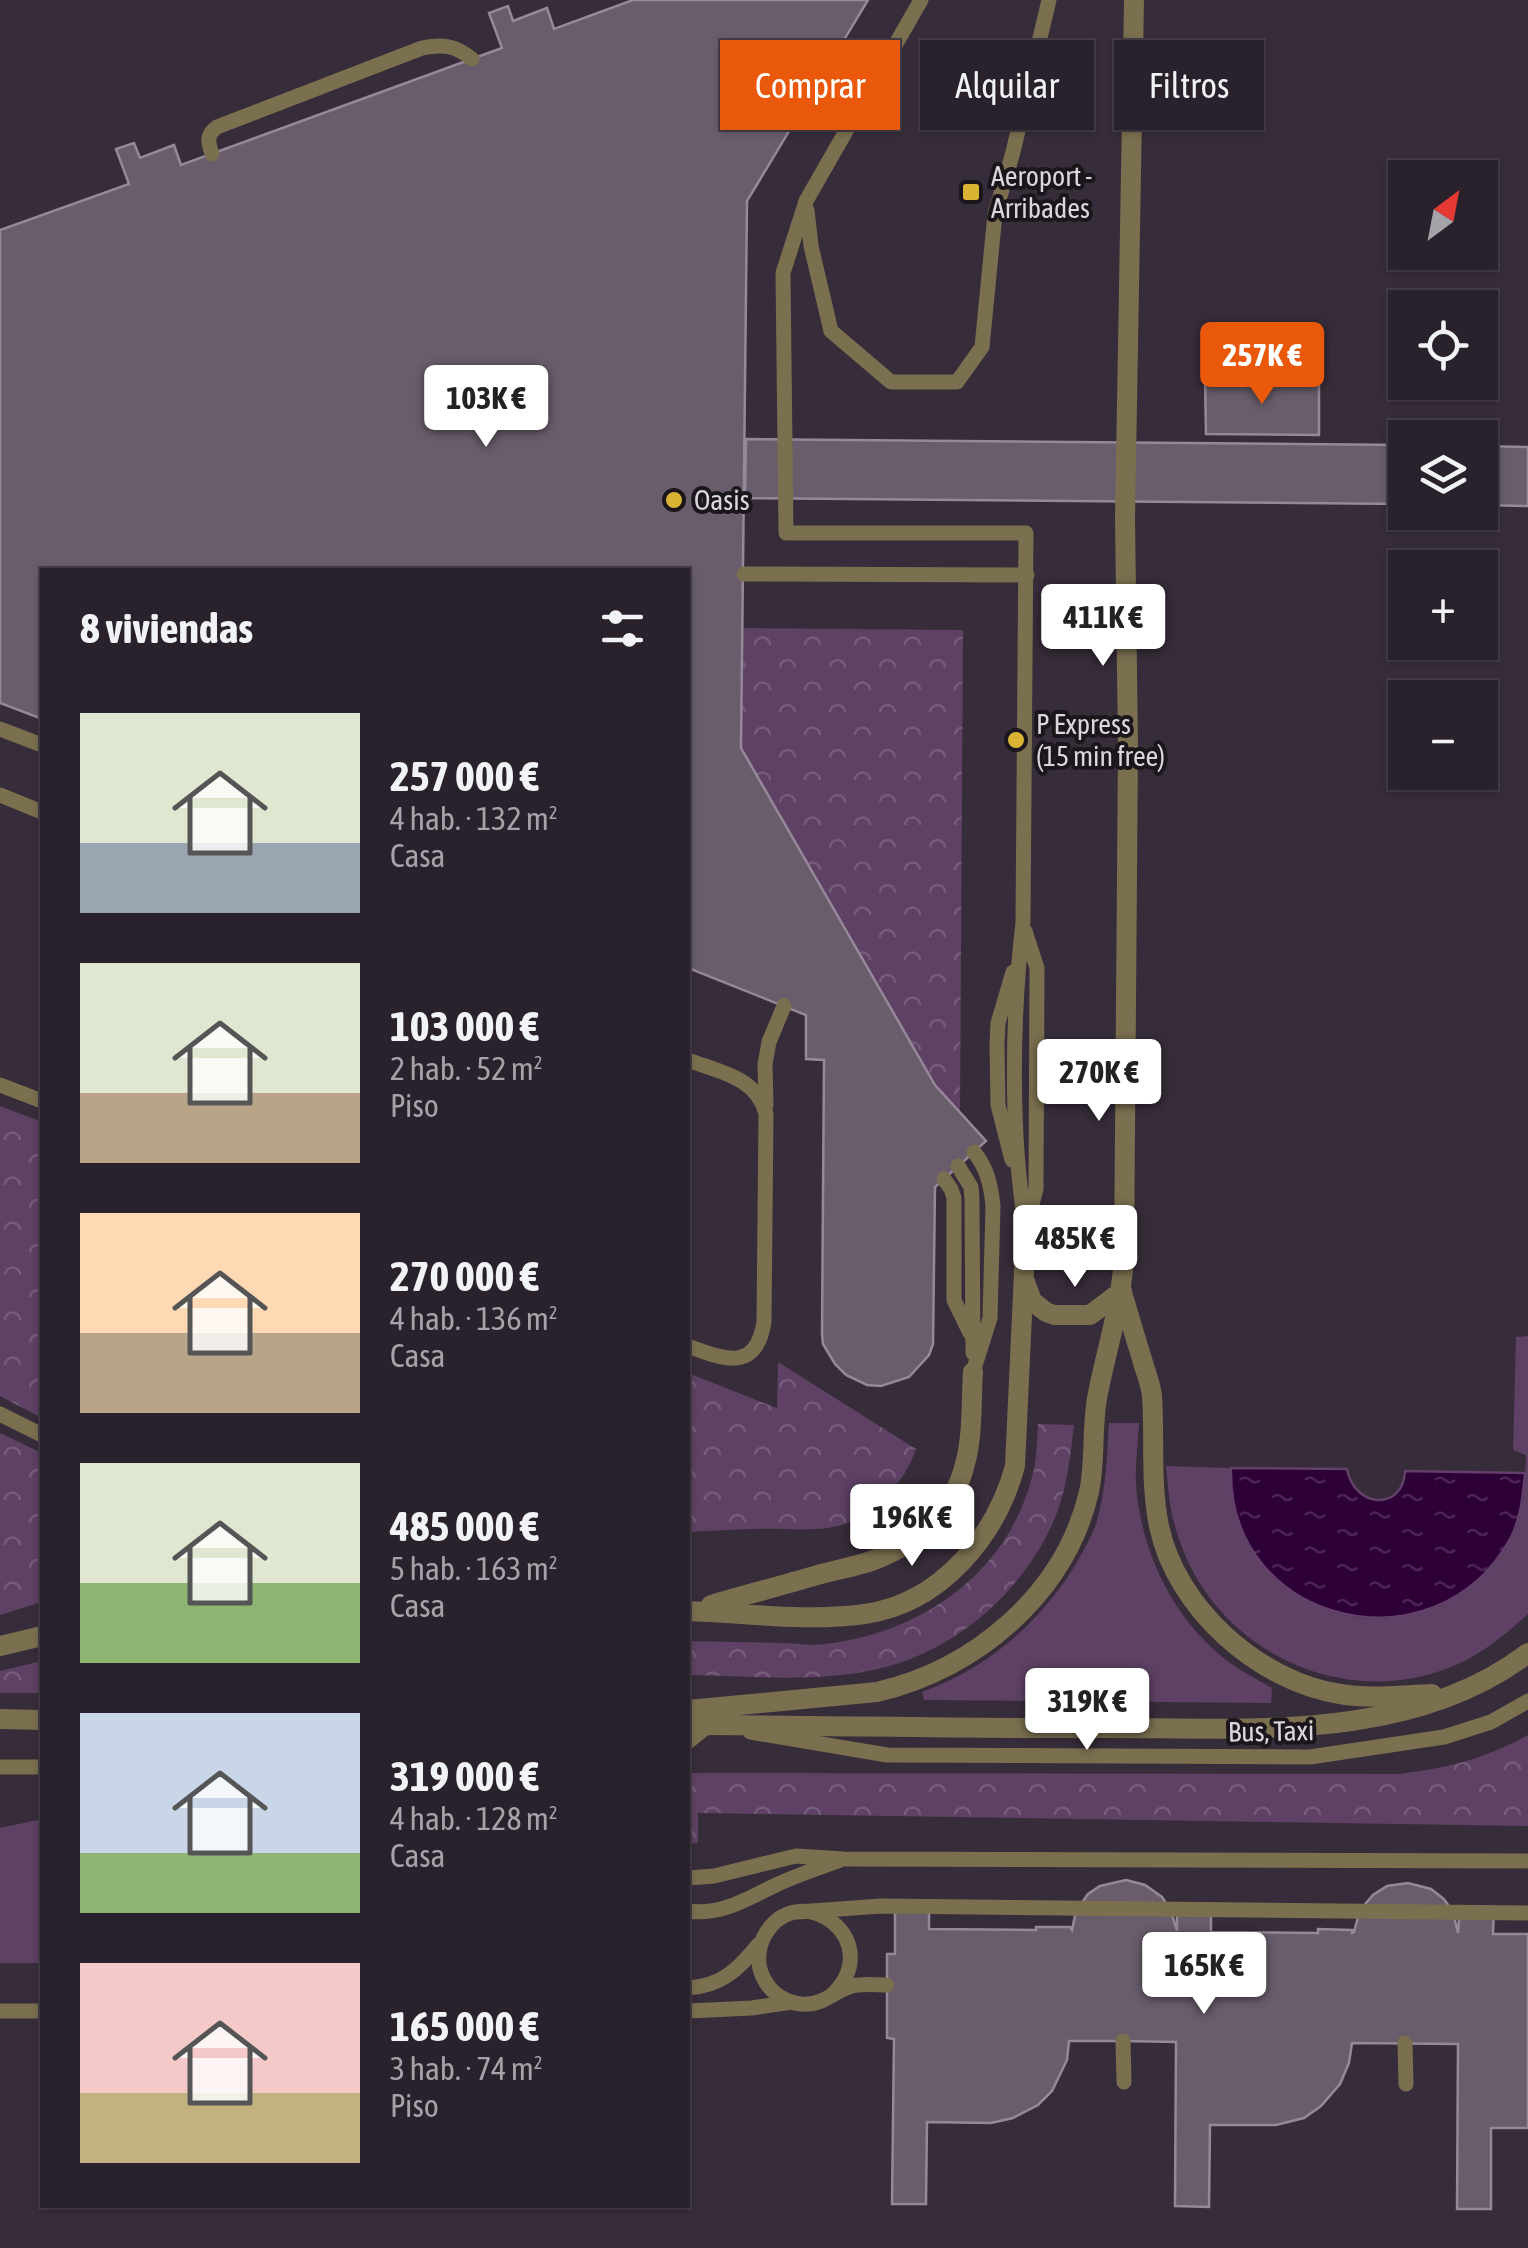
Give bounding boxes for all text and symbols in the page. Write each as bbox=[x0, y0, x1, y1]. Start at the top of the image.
chip: Comprar bbox=[720, 40, 900, 130]
chip: Alquilar bbox=[920, 40, 1094, 130]
chip: Filtros bbox=[1114, 40, 1264, 130]
place label: Aeroport - Arribades bbox=[991, 160, 1092, 224]
north arrow bbox=[1388, 160, 1498, 270]
map controls bbox=[1388, 160, 1498, 790]
marker: Aeroport - Arribades bbox=[960, 181, 982, 203]
button: locate bbox=[1388, 290, 1498, 400]
pin: 257K € bbox=[1181, 322, 1343, 407]
text: 257K € bbox=[1222, 336, 1302, 373]
pin: 103K € bbox=[405, 365, 567, 450]
text: 103K € bbox=[446, 379, 526, 416]
button: layers bbox=[1388, 420, 1498, 530]
place label: Oasis bbox=[694, 484, 750, 516]
marker: Oasis bbox=[663, 489, 685, 511]
button: + bbox=[1388, 550, 1498, 660]
pin: 411K € bbox=[1022, 584, 1184, 669]
text: 411K € bbox=[1063, 598, 1143, 635]
icon: filters bbox=[595, 601, 650, 656]
text: 8 viviendas bbox=[80, 604, 253, 652]
button: − bbox=[1388, 680, 1498, 790]
place label: P Express (15 min free) bbox=[1036, 708, 1165, 772]
marker: P Express (15 min free) bbox=[1005, 729, 1027, 751]
text: 257 000 € bbox=[390, 752, 539, 800]
icon: home bbox=[160, 753, 280, 873]
text: 4 hab. · 132 m² bbox=[390, 800, 558, 837]
text: Casa bbox=[390, 837, 445, 874]
text: 103 000 € bbox=[390, 1002, 539, 1050]
icon: home bbox=[160, 1003, 280, 1123]
pin: 270K € bbox=[1018, 1039, 1180, 1124]
text: 2 hab. · 52 m² bbox=[390, 1050, 543, 1087]
text: 270K € bbox=[1059, 1053, 1139, 1090]
text: Piso bbox=[390, 1087, 439, 1124]
pin: 485K € bbox=[994, 1205, 1156, 1290]
text: 485K € bbox=[1035, 1219, 1115, 1256]
text: 270 000 € bbox=[390, 1252, 539, 1300]
icon: home bbox=[160, 1253, 280, 1373]
text: 4 hab. · 136 m² bbox=[390, 1300, 558, 1337]
text: Casa bbox=[390, 1337, 445, 1374]
pin: 196K € bbox=[831, 1484, 993, 1569]
text: 196K € bbox=[872, 1498, 952, 1535]
text: 485 000 € bbox=[390, 1502, 539, 1550]
icon: home bbox=[160, 1503, 280, 1623]
text: 5 hab. · 163 m² bbox=[390, 1550, 558, 1587]
text: Casa bbox=[390, 1587, 445, 1624]
pin: 319K € bbox=[1006, 1668, 1168, 1753]
text: 319K € bbox=[1047, 1682, 1127, 1719]
street label: Bus, Taxi bbox=[1227, 1714, 1315, 1748]
text: 319 000 € bbox=[390, 1752, 539, 1800]
icon: home bbox=[160, 1753, 280, 1873]
text: 4 hab. · 128 m² bbox=[390, 1800, 558, 1837]
text: Casa bbox=[390, 1837, 445, 1874]
pin: 165K € bbox=[1123, 1932, 1285, 2017]
text: 165K € bbox=[1164, 1946, 1244, 1983]
text: 165 000 € bbox=[390, 2002, 539, 2050]
icon: home bbox=[160, 2003, 280, 2123]
text: 3 hab. · 74 m² bbox=[390, 2050, 543, 2087]
text: Piso bbox=[390, 2087, 439, 2124]

